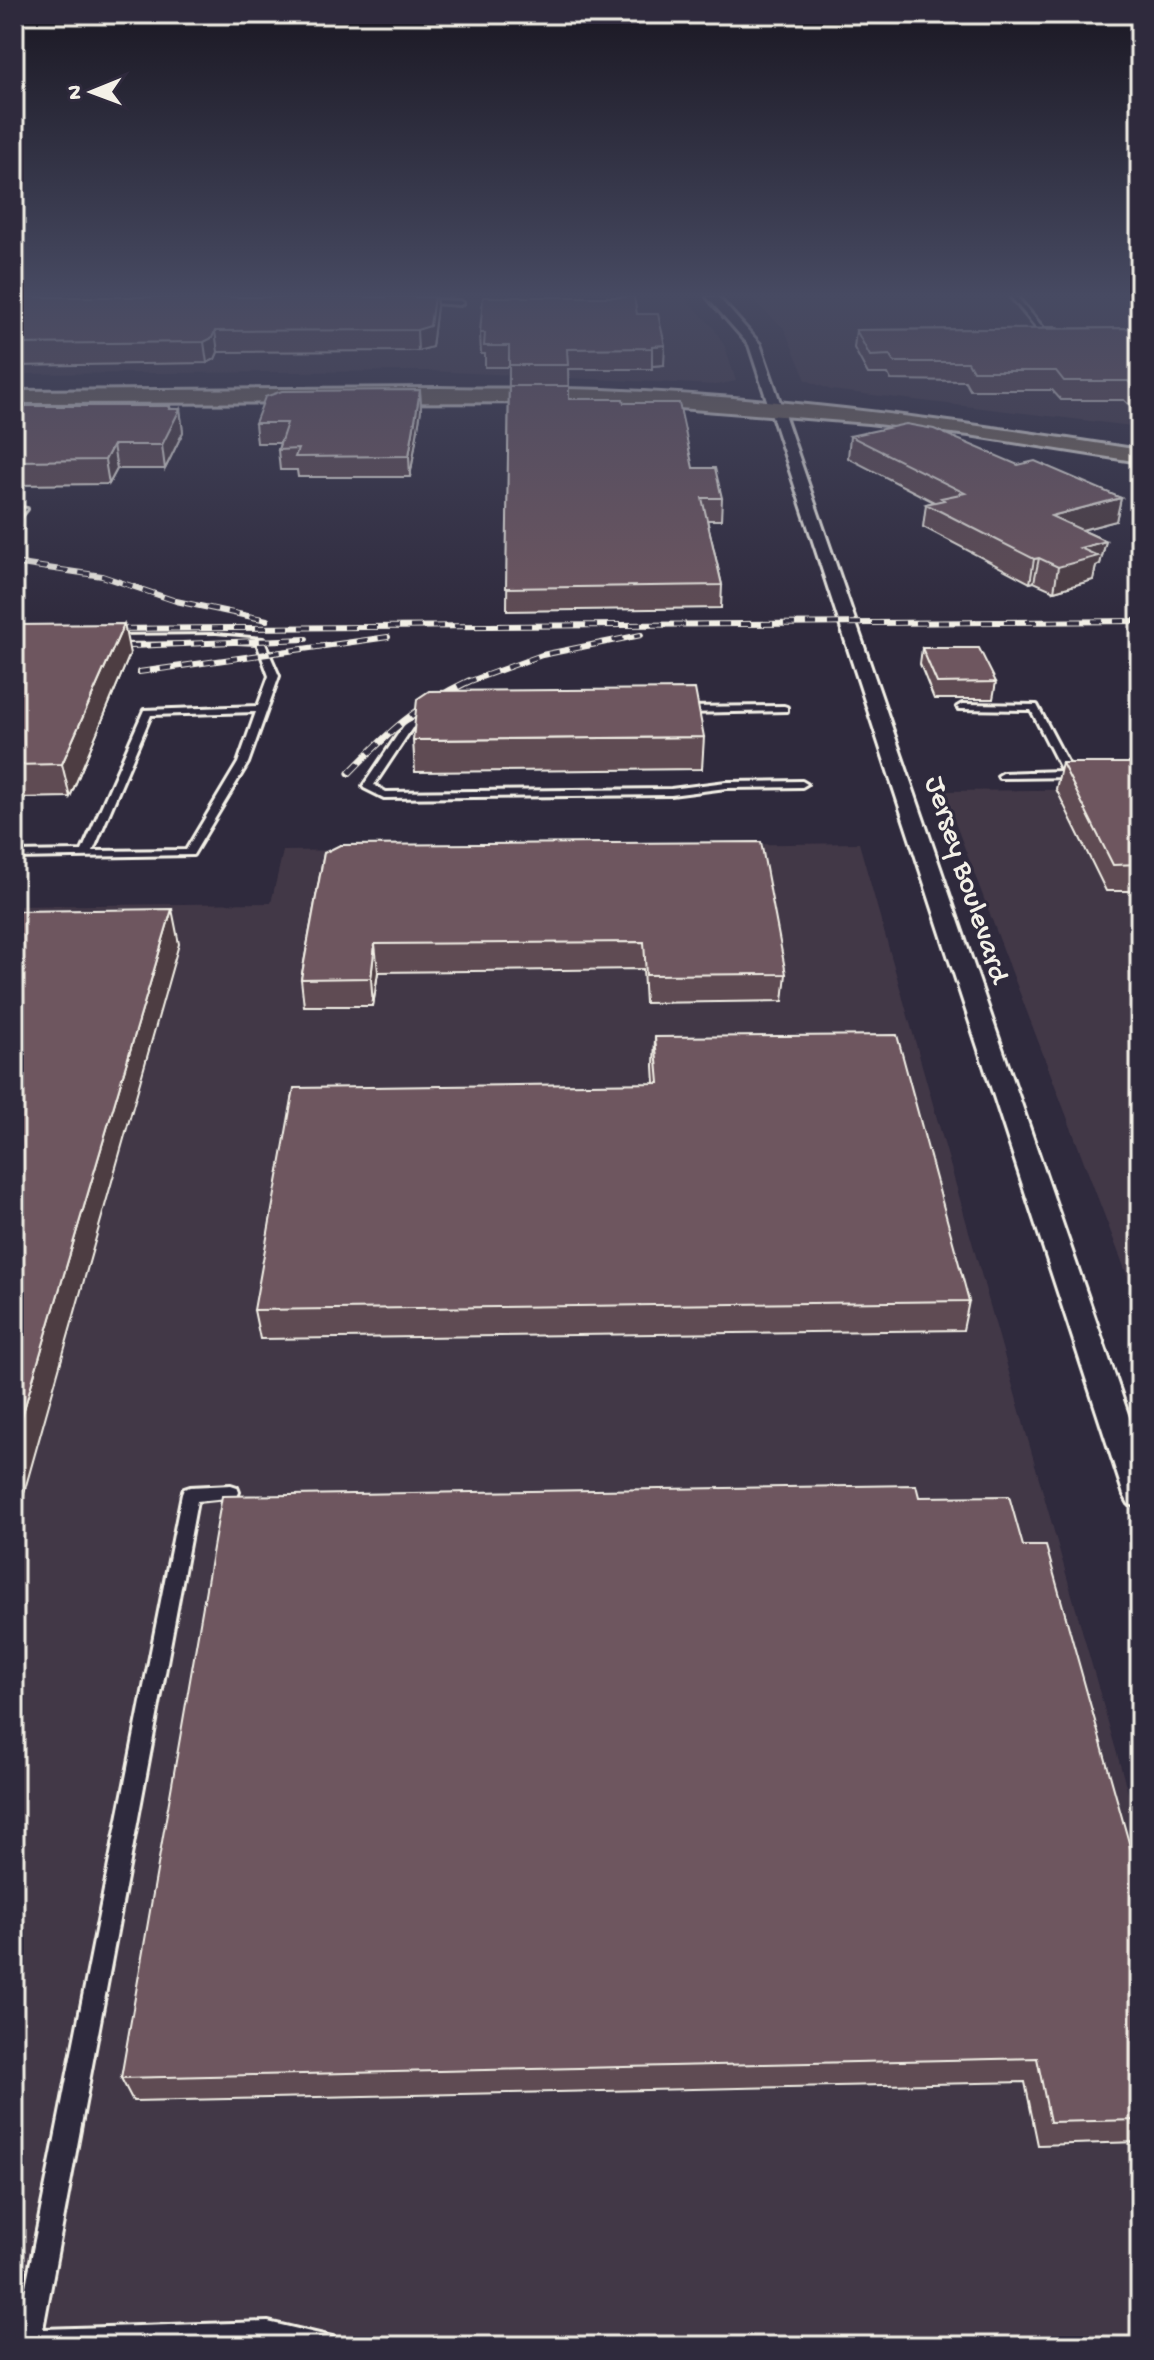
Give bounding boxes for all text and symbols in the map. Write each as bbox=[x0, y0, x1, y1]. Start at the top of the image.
north arrow bbox=[52, 52, 132, 132]
text: N bbox=[63, 85, 89, 100]
street label: Jersey Boulevard bbox=[915, 772, 1016, 990]

